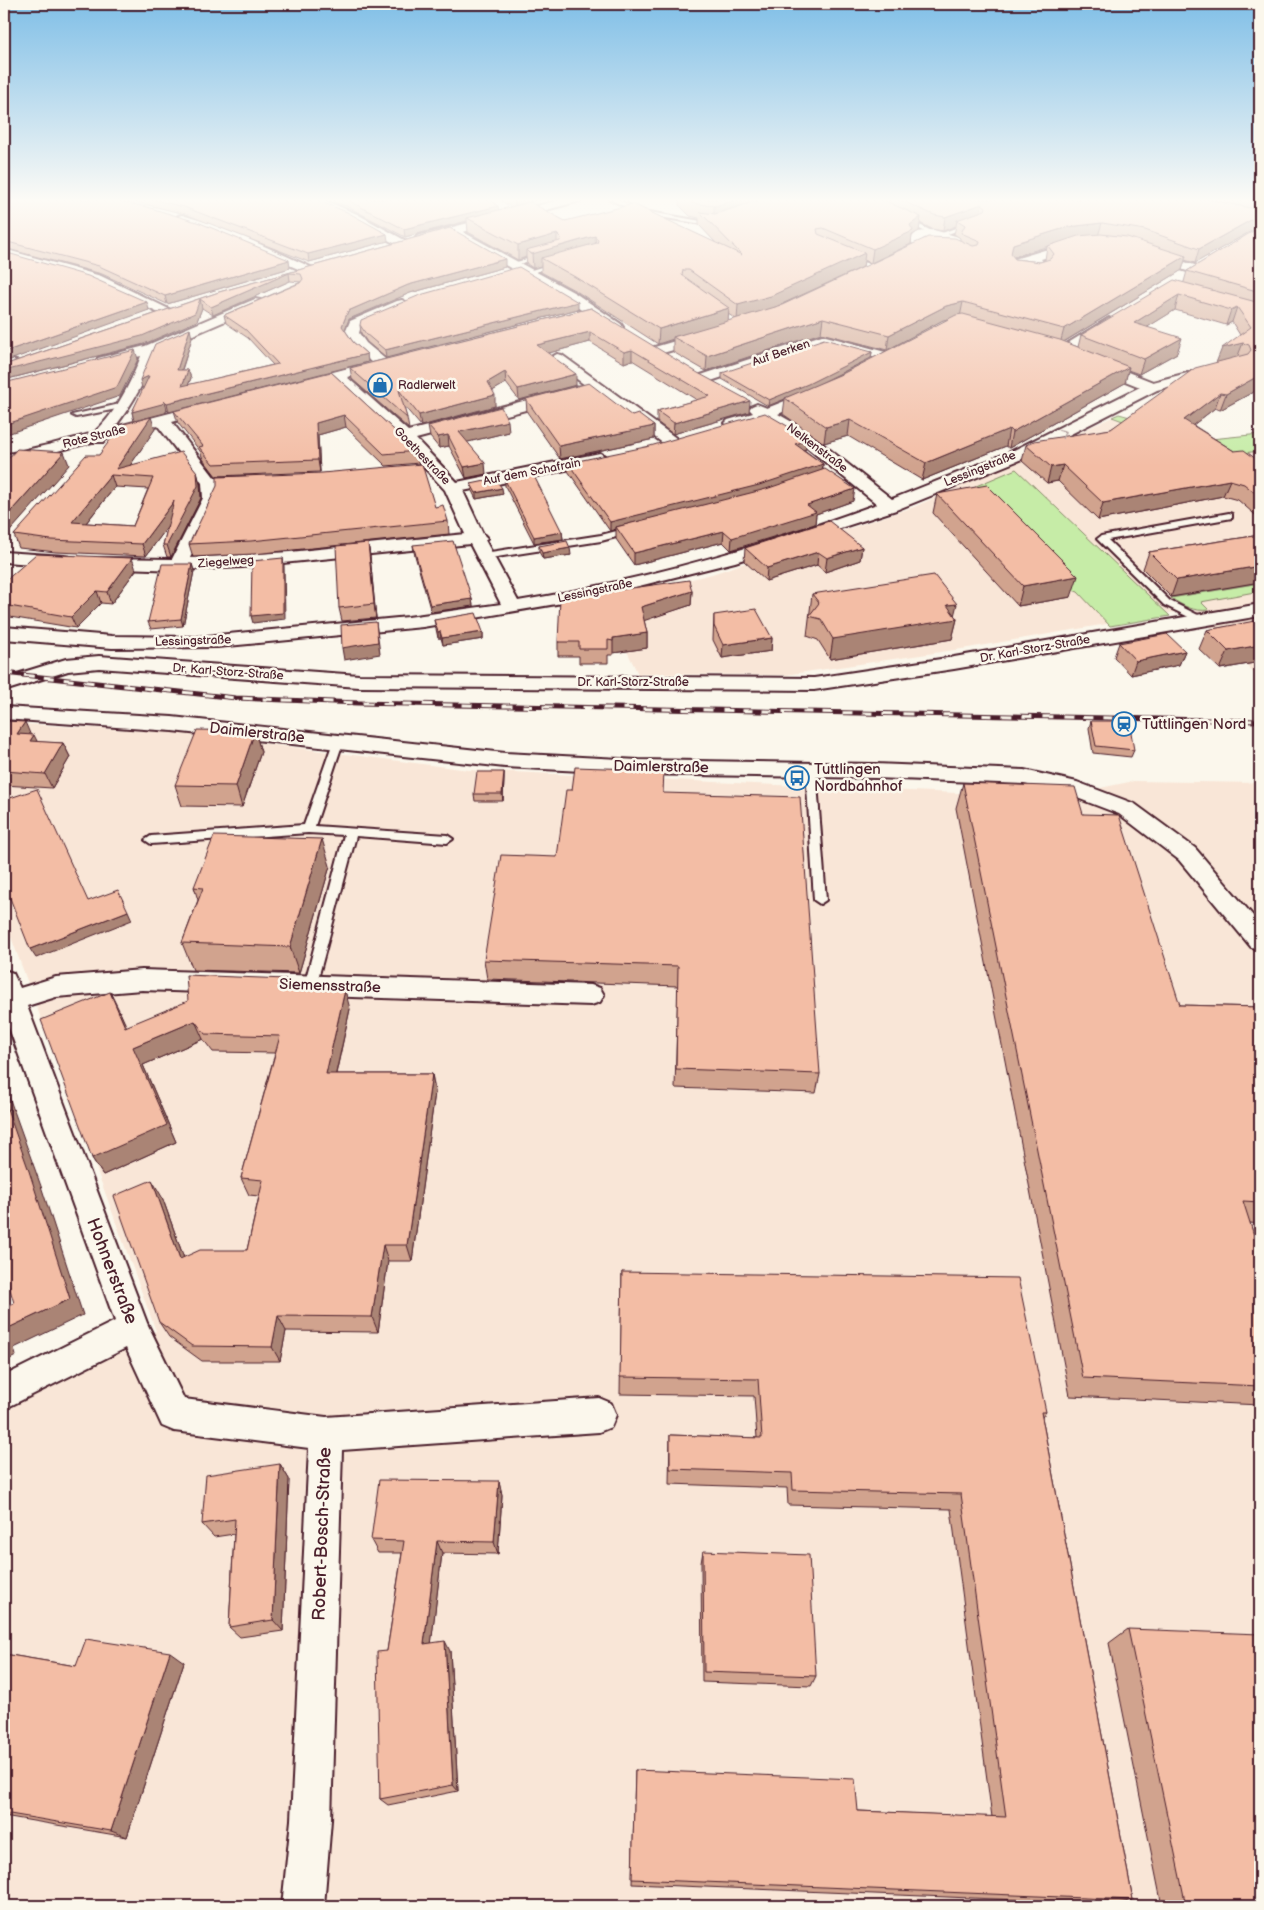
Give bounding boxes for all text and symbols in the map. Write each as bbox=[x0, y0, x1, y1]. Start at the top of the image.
street label: Auf Berken bbox=[750, 336, 812, 370]
shop icon: Radlerwelt bbox=[367, 372, 393, 398]
place label: Radlerwelt bbox=[398, 378, 456, 393]
street label: Nelkenstraße bbox=[783, 420, 851, 476]
street label: Rote Straße bbox=[61, 422, 127, 452]
street label: Goethestraße bbox=[391, 424, 453, 488]
one-way arrow bbox=[1058, 429, 1067, 439]
street label: Lessingstraße bbox=[942, 448, 1018, 490]
street label: Auf dem Schafrain bbox=[482, 455, 582, 489]
street label: Ziegelweg bbox=[197, 553, 255, 572]
street label: Lessingstraße bbox=[556, 576, 634, 606]
street label: Lessingstraße bbox=[155, 632, 231, 650]
street label: Dr. Karl-Storz-Straße bbox=[979, 632, 1091, 666]
street label: Dr. Karl-Storz-Straße bbox=[172, 661, 284, 683]
street label: Dr. Karl-Storz-Straße bbox=[577, 675, 689, 690]
station icon: Tuttlingen Nord bbox=[1111, 711, 1137, 737]
place label: Tuttlingen Nord bbox=[1142, 715, 1246, 734]
street label: Daimlerstraße bbox=[208, 719, 306, 747]
street label: Daimlerstraße bbox=[613, 757, 709, 777]
place label: Tuttlingen Nordbahnhof bbox=[814, 760, 903, 796]
bus stop icon: Tuttlingen Nordbahnhof bbox=[784, 765, 810, 791]
street label: Siemensstraße bbox=[279, 975, 381, 997]
street label: Hohnerstraße bbox=[82, 1215, 142, 1327]
street label: Robert-Bosch-Straße bbox=[308, 1447, 336, 1621]

